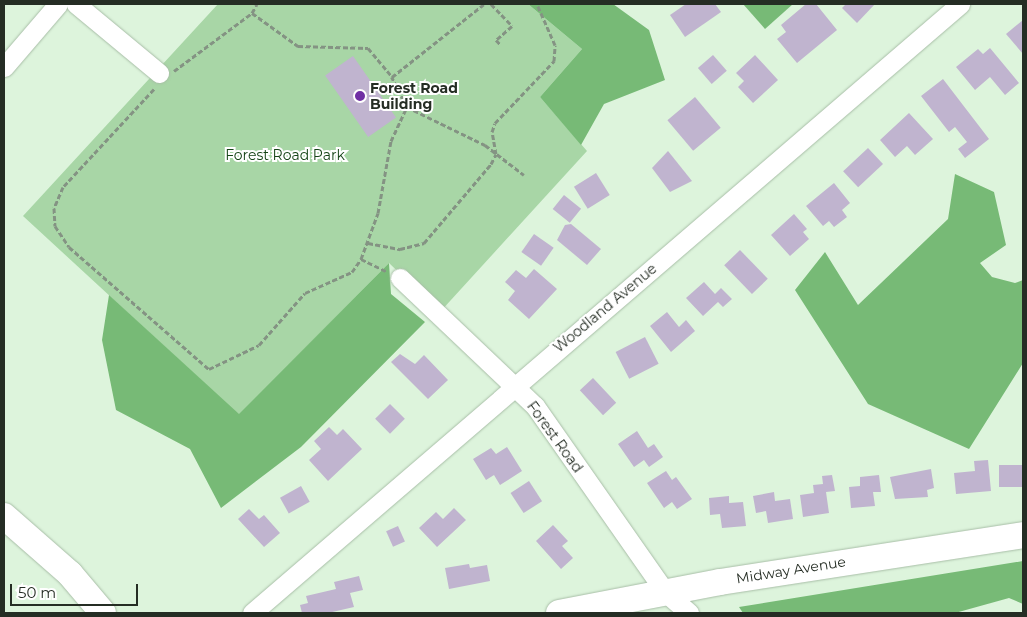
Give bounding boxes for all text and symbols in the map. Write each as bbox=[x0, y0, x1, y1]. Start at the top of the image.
place label: Forest Road Building bbox=[370, 80, 458, 112]
marker: Forest Road Building bbox=[354, 90, 366, 102]
park label: Forest Road Park bbox=[225, 147, 345, 163]
street label: Woodland Avenue bbox=[550, 260, 660, 356]
street label: Forest Road bbox=[523, 398, 587, 476]
street label: Midway Avenue bbox=[735, 553, 847, 587]
scale bar bbox=[12, 574, 140, 606]
text: 50 m bbox=[18, 583, 56, 602]

